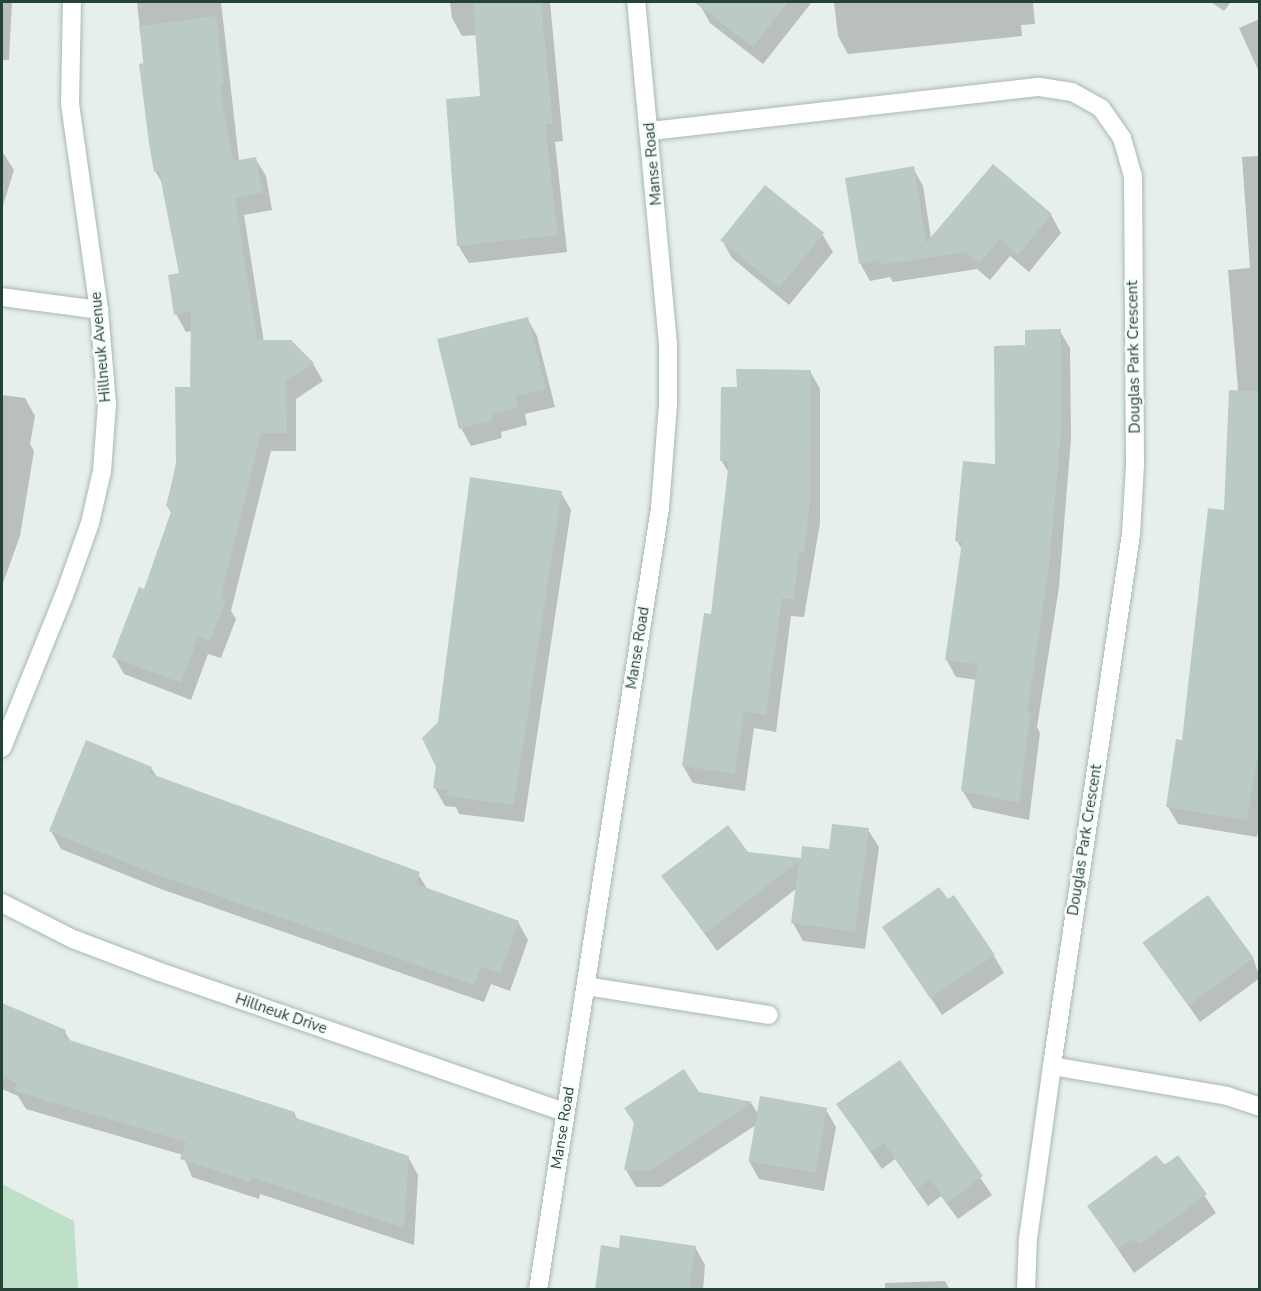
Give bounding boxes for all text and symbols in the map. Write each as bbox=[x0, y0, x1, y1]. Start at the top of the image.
street label: Manse Road bbox=[640, 122, 666, 206]
street label: Douglas Park Crescent bbox=[1124, 280, 1144, 434]
street label: Hillneuk Avenue bbox=[87, 291, 115, 403]
street label: Manse Road bbox=[623, 605, 653, 691]
street label: Douglas Park Crescent bbox=[1064, 763, 1106, 917]
street label: Hillneuk Drive bbox=[233, 990, 329, 1038]
street label: Manse Road bbox=[548, 1085, 578, 1171]

